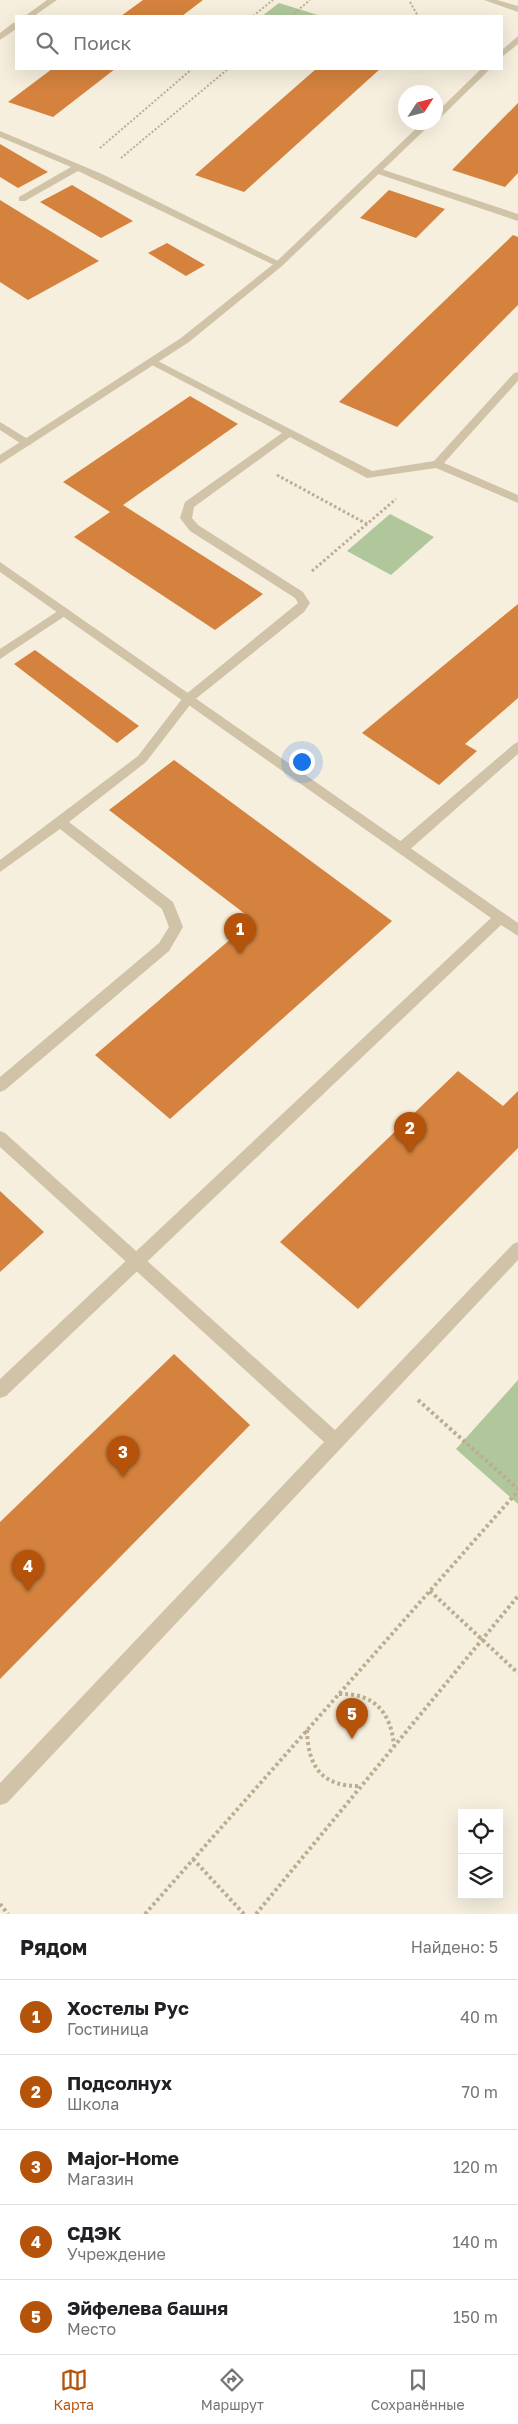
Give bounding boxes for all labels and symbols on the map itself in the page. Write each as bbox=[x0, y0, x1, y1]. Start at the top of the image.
north arrow bbox=[398, 85, 443, 130]
your location bbox=[289, 749, 315, 775]
pin: 1 bbox=[224, 913, 256, 954]
pin: 2 bbox=[394, 1112, 426, 1153]
pin: 3 bbox=[107, 1436, 139, 1477]
pin: 4 bbox=[12, 1550, 44, 1591]
pin: 5 bbox=[336, 1698, 368, 1739]

